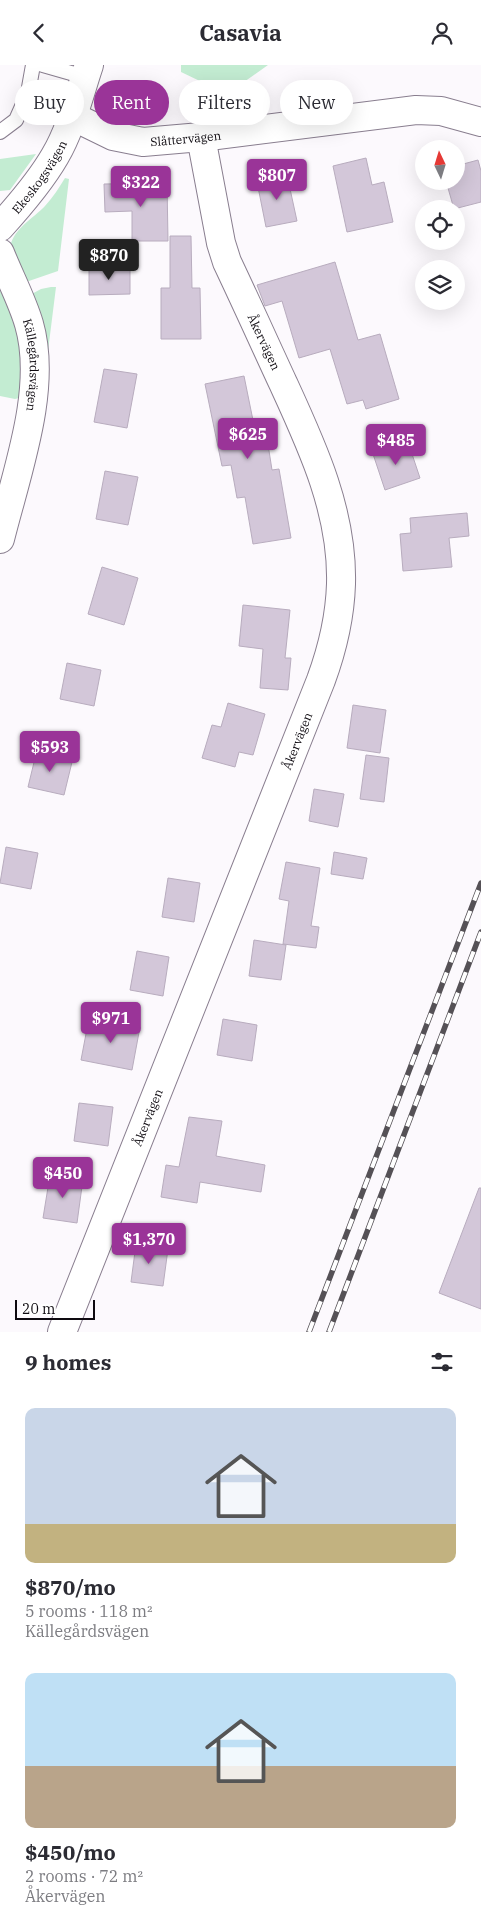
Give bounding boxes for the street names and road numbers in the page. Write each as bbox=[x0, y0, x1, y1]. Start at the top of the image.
street label: Slåttervägen bbox=[150, 127, 222, 149]
street label: Ekeskogsvägen bbox=[8, 137, 70, 216]
street label: Åkervägen bbox=[244, 311, 284, 373]
street label: Källegårdsvägen bbox=[20, 317, 42, 413]
street label: Åkervägen bbox=[279, 710, 315, 772]
street label: Åkervägen bbox=[129, 1086, 166, 1148]

